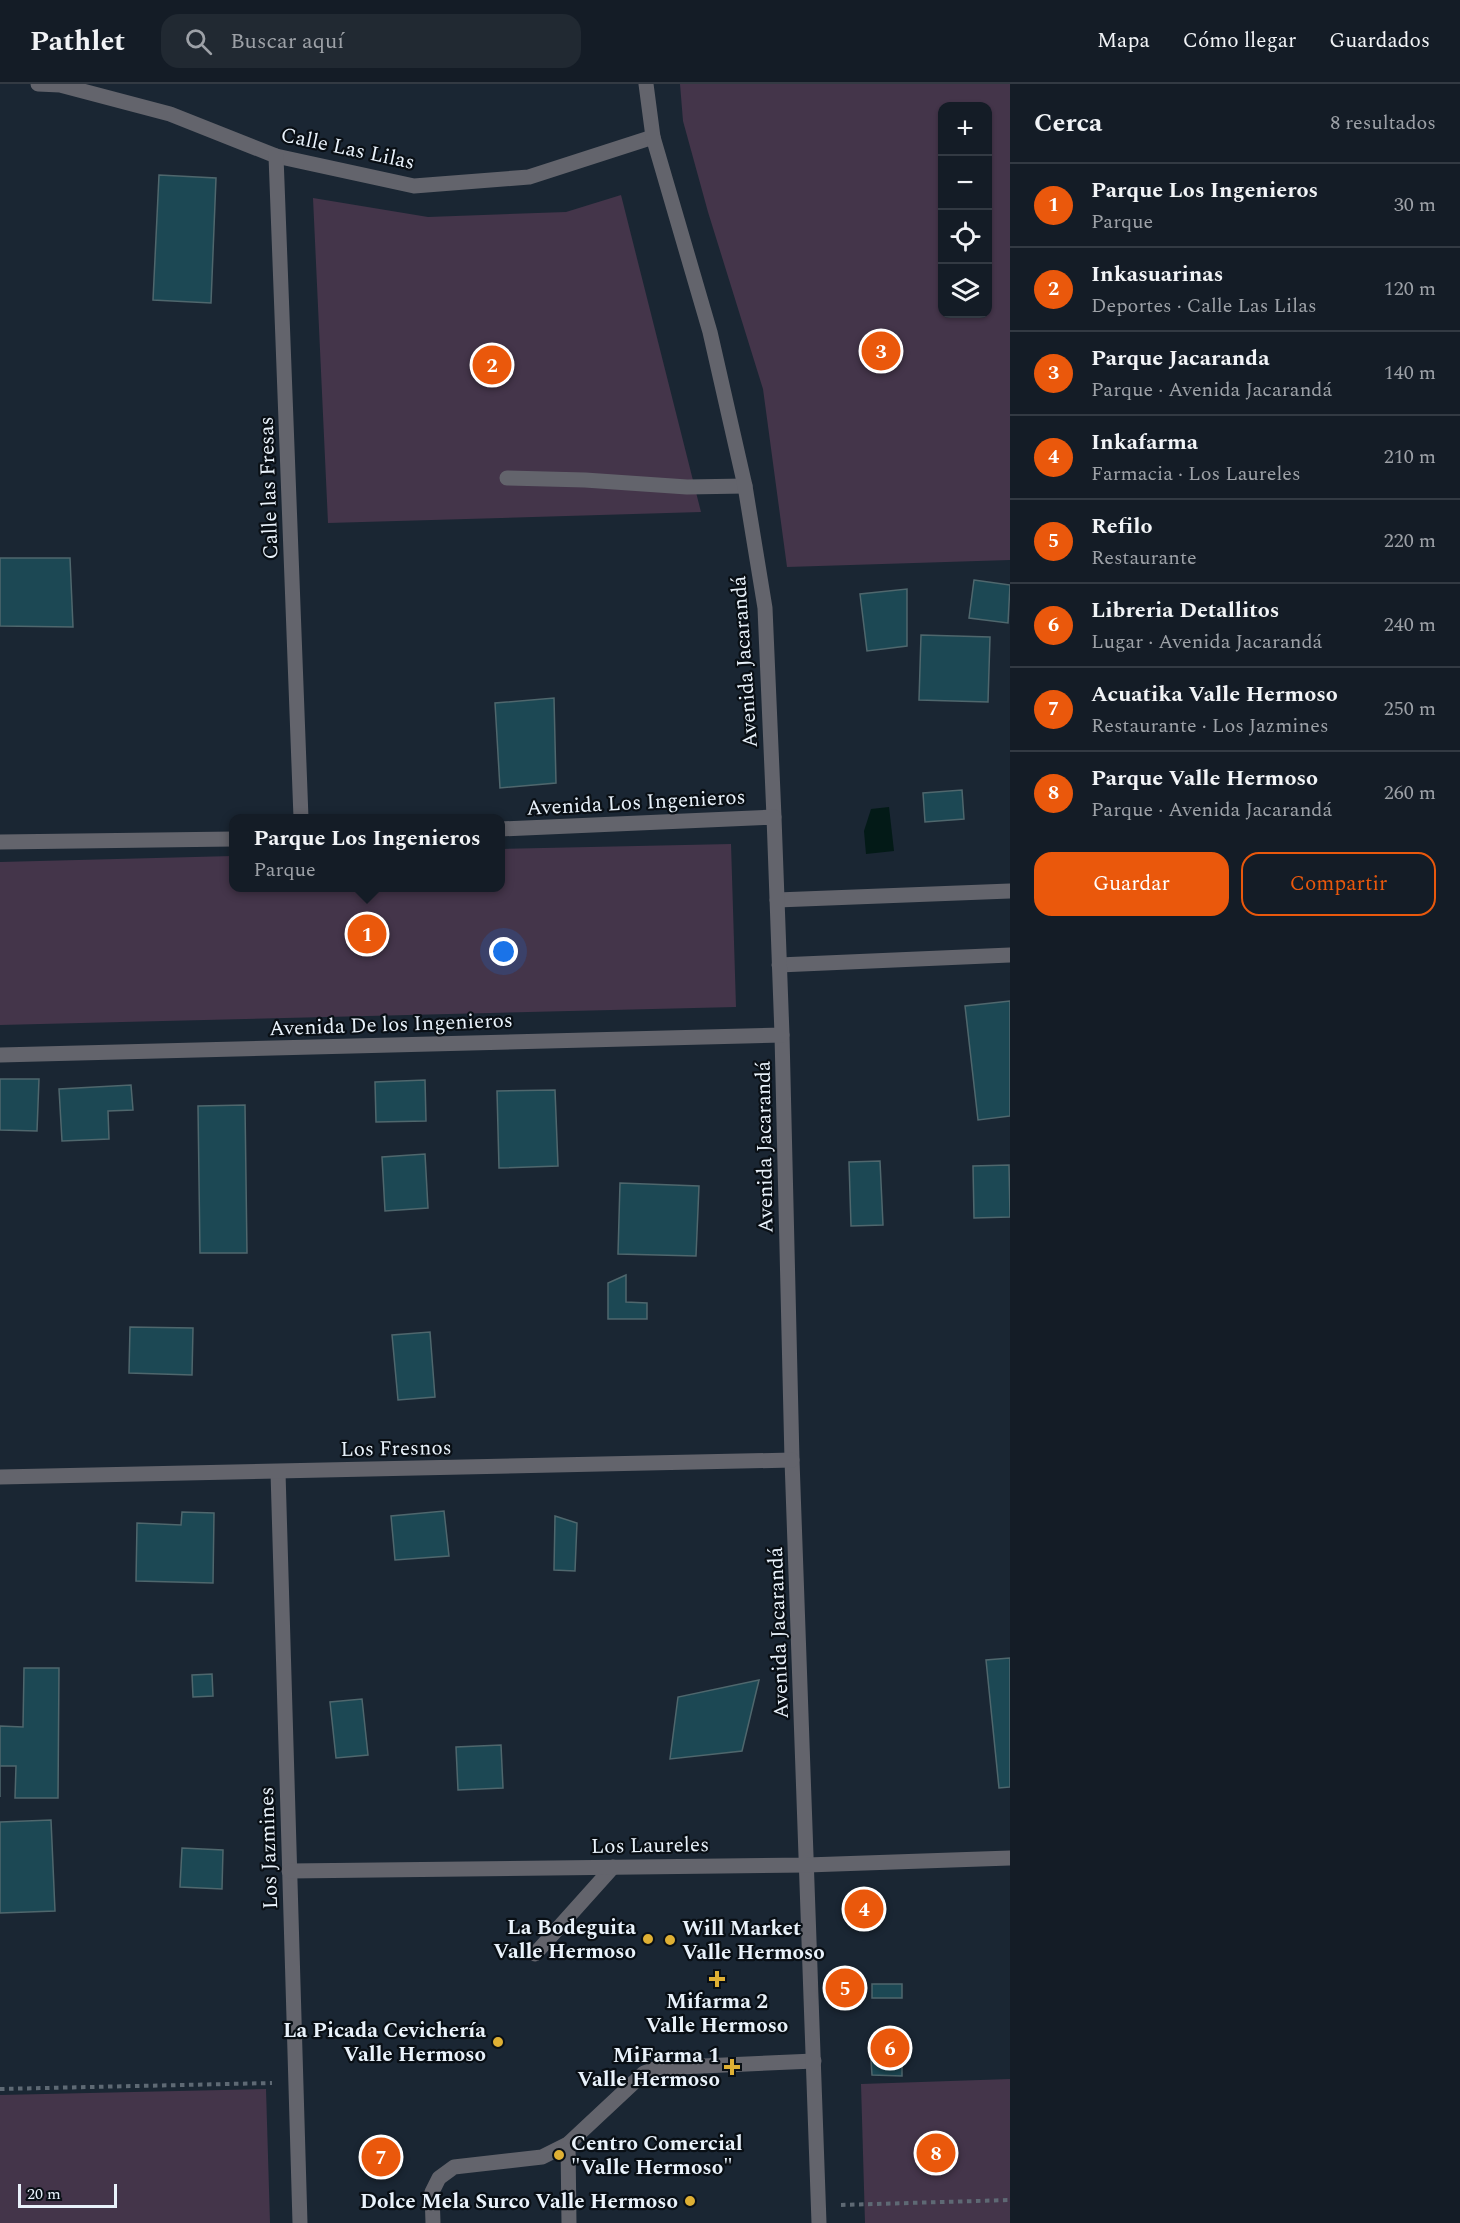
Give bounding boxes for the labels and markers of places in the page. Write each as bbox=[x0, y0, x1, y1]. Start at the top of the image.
pin: 3 bbox=[862, 328, 900, 374]
pin: 2 bbox=[472, 342, 512, 388]
pin: 1 bbox=[348, 912, 386, 956]
pin: 4 bbox=[844, 1886, 884, 1932]
place label: La Bodeguita Valle Hermoso bbox=[493, 1912, 636, 1968]
place label: Will Market Valle Hermoso bbox=[682, 1913, 825, 1969]
marker: La Bodeguita Valle Hermoso bbox=[641, 1932, 655, 1946]
marker: Will Market Valle Hermoso bbox=[663, 1933, 677, 1947]
pin: 5 bbox=[826, 1966, 864, 2010]
marker: Mifarma 2 Valle Hermoso bbox=[710, 1972, 724, 1986]
place label: Mifarma 2 Valle Hermoso bbox=[646, 1986, 788, 2042]
place label: La Picada Cevichería Valle Hermoso bbox=[283, 2015, 486, 2071]
pin: 6 bbox=[870, 2026, 910, 2070]
marker: La Picada Cevichería Valle Hermoso bbox=[491, 2035, 505, 2049]
place label: MiFarma 1 Valle Hermoso bbox=[577, 2040, 720, 2096]
marker: MiFarma 1 Valle Hermoso bbox=[725, 2060, 739, 2074]
place label: Centro Comercial "Valle Hermoso" bbox=[571, 2128, 743, 2184]
pin: 8 bbox=[916, 2130, 956, 2176]
pin: 7 bbox=[362, 2134, 400, 2180]
marker: Centro Comercial "Valle Hermoso" bbox=[552, 2148, 566, 2162]
place label: Dolce Mela Surco Valle Hermoso bbox=[360, 2186, 678, 2218]
marker: Dolce Mela Surco Valle Hermoso bbox=[683, 2194, 697, 2208]

